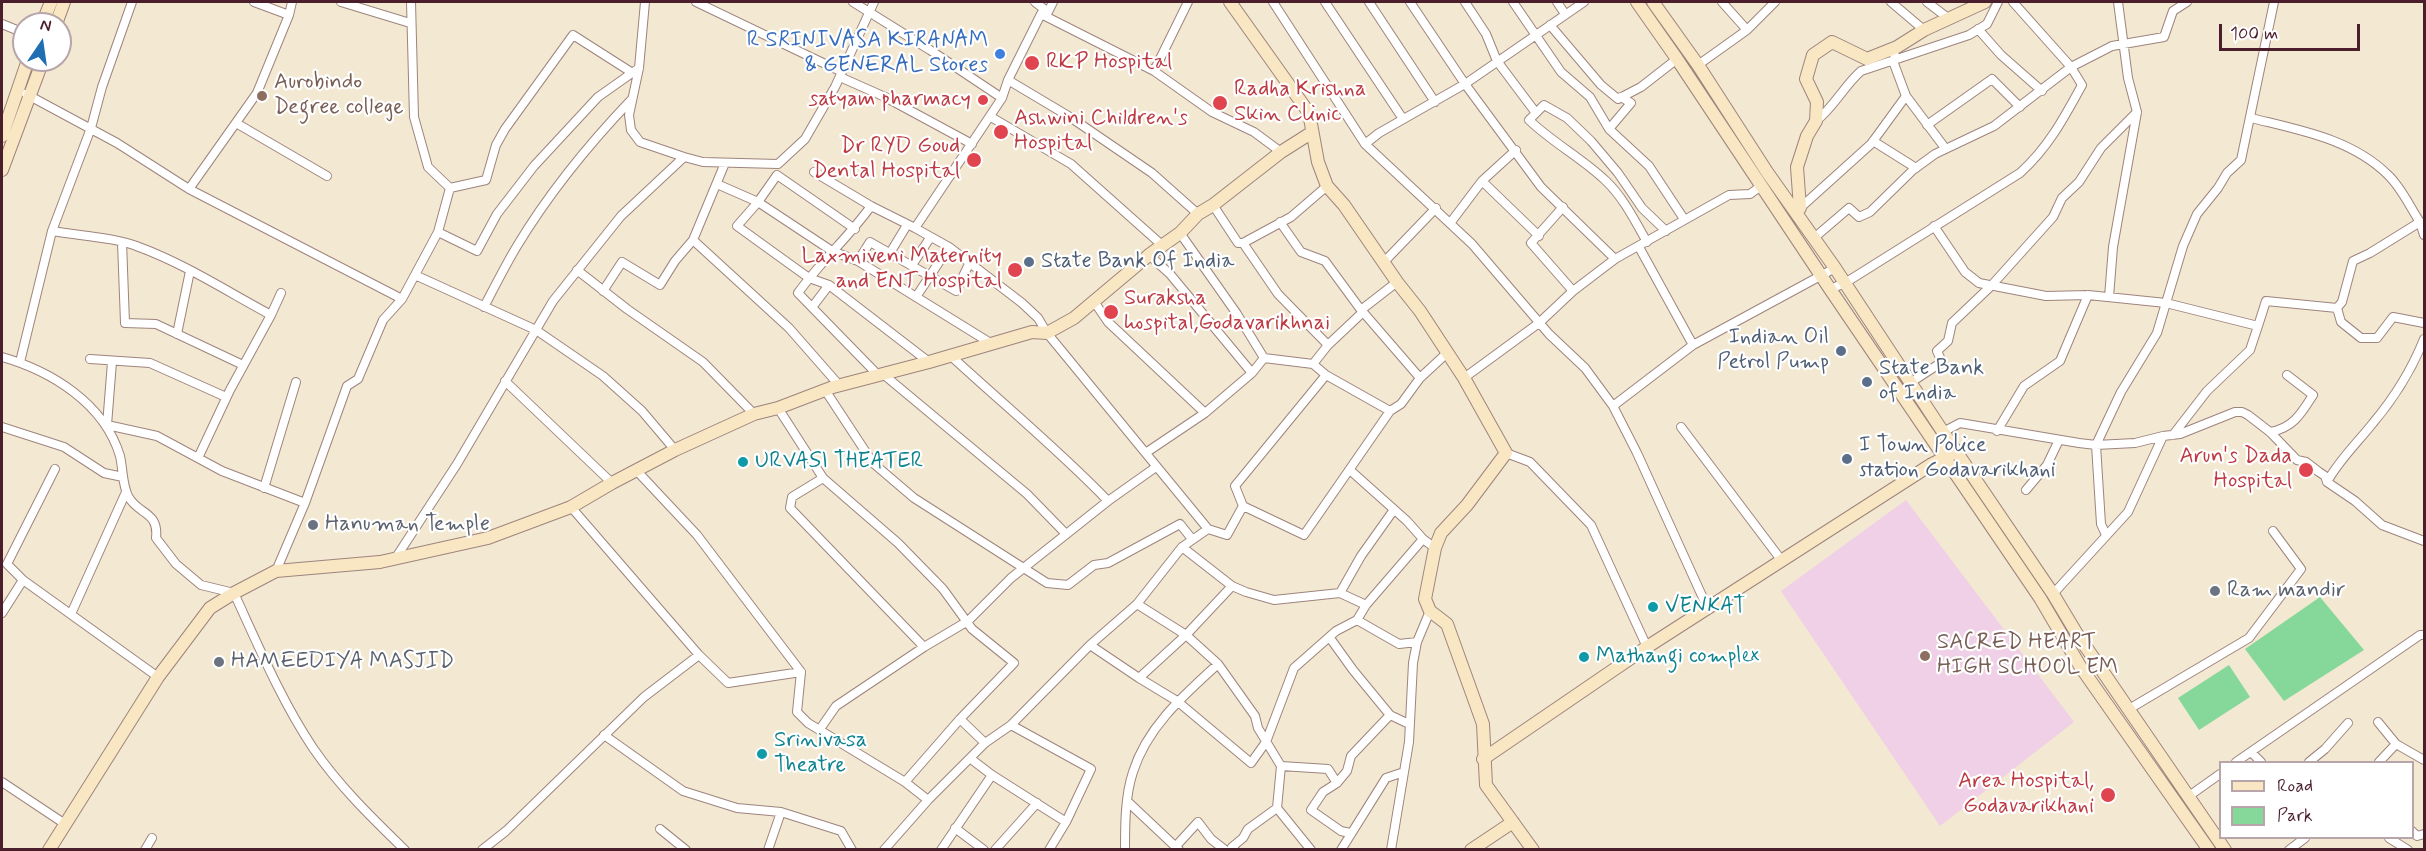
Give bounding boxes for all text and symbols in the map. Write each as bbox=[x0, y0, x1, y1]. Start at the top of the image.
north arrow bbox=[12, 12, 72, 72]
scale bar bbox=[2222, 12, 2363, 50]
text: N bbox=[38, 14, 53, 37]
text: 100 m bbox=[2230, 22, 2278, 46]
place label: R SRINIVASA KIRANAM & GENERAL Stores bbox=[747, 28, 988, 80]
marker: R SRINIVASA KIRANAM & GENERAL Stores bbox=[993, 47, 1007, 61]
place label: RKP Hospital bbox=[1046, 50, 1172, 76]
marker: RKP Hospital bbox=[1023, 54, 1041, 72]
place label: Aurobindo Degree college bbox=[274, 70, 404, 122]
place label: Radha Krishna Skin Clinic bbox=[1234, 77, 1366, 128]
place label: satyam pharmacy bbox=[808, 87, 971, 113]
marker: Aurobindo Degree college bbox=[255, 89, 269, 103]
marker: satyam pharmacy bbox=[976, 93, 990, 107]
marker: Radha Krishna Skin Clinic bbox=[1211, 94, 1229, 112]
place label: Ashwini Children's Hospital bbox=[1014, 106, 1188, 158]
marker: Ashwini Children's Hospital bbox=[992, 123, 1010, 141]
place label: Dr RYD Goud Dental Hospital bbox=[812, 134, 960, 186]
marker: Dr RYD Goud Dental Hospital bbox=[965, 151, 983, 169]
place label: Laxmiveni Maternity and ENT Hospital bbox=[801, 244, 1002, 296]
place label: State Bank Of India bbox=[1041, 249, 1234, 275]
marker: State Bank Of India bbox=[1022, 255, 1036, 269]
marker: Laxmiveni Maternity and ENT Hospital bbox=[1006, 261, 1024, 279]
place label: Suraksha hospital,Godavarikhnai bbox=[1124, 286, 1330, 338]
marker: Suraksha hospital,Godavarikhnai bbox=[1102, 303, 1120, 321]
place label: Indian Oil Petrol Pump bbox=[1717, 325, 1829, 376]
marker: Indian Oil Petrol Pump bbox=[1834, 344, 1848, 358]
place label: State Bank of India bbox=[1879, 356, 1984, 408]
marker: State Bank of India bbox=[1860, 375, 1874, 389]
place label: I Town Police station Godavarikhani bbox=[1859, 433, 2056, 484]
place label: Arun's Dada Hospital bbox=[2180, 444, 2292, 496]
place label: URVASI THEATER bbox=[755, 449, 923, 475]
marker: I Town Police station Godavarikhani bbox=[1840, 452, 1854, 466]
marker: URVASI THEATER bbox=[736, 455, 750, 469]
marker: Arun's Dada Hospital bbox=[2297, 461, 2315, 479]
place label: Hanuman Temple bbox=[325, 512, 490, 538]
marker: Hanuman Temple bbox=[306, 518, 320, 532]
place label: Ram mandir bbox=[2227, 578, 2346, 604]
marker: Ram mandir bbox=[2208, 584, 2222, 598]
place label: VENKAT bbox=[1665, 594, 1746, 620]
marker: VENKAT bbox=[1646, 600, 1660, 614]
place label: SACRED HEART HIGH SCHOOL EM bbox=[1937, 630, 2118, 682]
place label: Mathangi complex bbox=[1596, 644, 1759, 670]
place label: HAMEEDIYA MASJID bbox=[231, 649, 454, 675]
marker: SACRED HEART HIGH SCHOOL EM bbox=[1918, 649, 1932, 663]
marker: Mathangi complex bbox=[1577, 650, 1591, 664]
marker: HAMEEDIYA MASJID bbox=[212, 655, 226, 669]
place label: Srinivasa Theatre bbox=[774, 728, 867, 780]
marker: Srinivasa Theatre bbox=[755, 747, 769, 761]
legend bbox=[2219, 761, 2414, 839]
place label: Area Hospital, Godavarikhani bbox=[1958, 769, 2094, 820]
text: Road bbox=[2277, 774, 2313, 798]
marker: Area Hospital, Godavarikhani bbox=[2099, 786, 2117, 804]
text: Park bbox=[2277, 804, 2313, 828]

